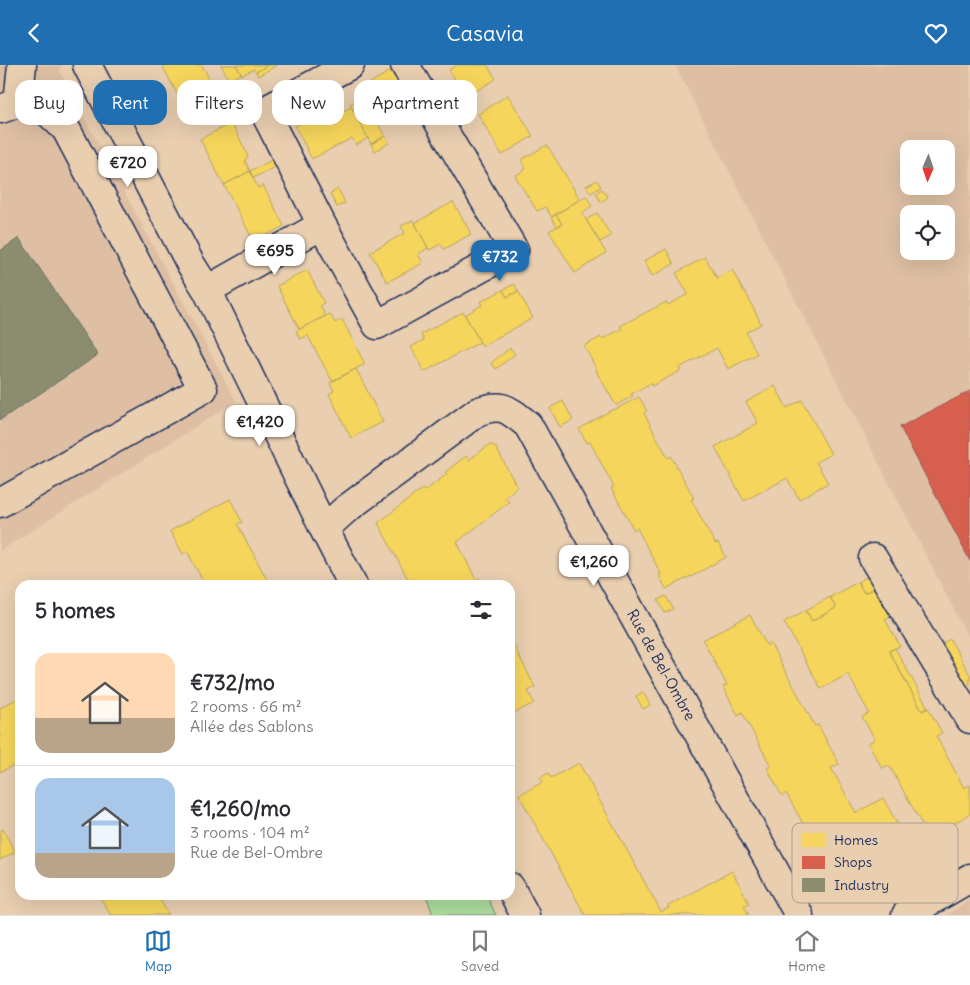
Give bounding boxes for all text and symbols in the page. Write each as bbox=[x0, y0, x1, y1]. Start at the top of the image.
icon: back bbox=[20, 19, 48, 47]
text: Casavia bbox=[446, 19, 524, 47]
icon: heart bbox=[922, 19, 950, 47]
chip: Buy bbox=[15, 80, 83, 125]
chip: Rent bbox=[93, 80, 167, 125]
chip: Filters bbox=[177, 80, 262, 125]
chip: New bbox=[272, 80, 344, 125]
chip: Apartment bbox=[354, 80, 477, 125]
north arrow bbox=[900, 140, 955, 195]
map controls bbox=[900, 140, 955, 260]
pin: €720 bbox=[98, 145, 158, 188]
text: €720 bbox=[109, 152, 147, 172]
button: locate bbox=[900, 205, 955, 260]
pin: €695 bbox=[245, 233, 305, 276]
pin: €732 bbox=[470, 239, 530, 282]
text: €695 bbox=[256, 240, 294, 260]
text: €732 bbox=[482, 246, 518, 266]
pin: €1,420 bbox=[219, 405, 301, 447]
text: €1,420 bbox=[236, 411, 284, 431]
pin: €1,260 bbox=[553, 545, 635, 587]
text: €1,260 bbox=[570, 551, 618, 571]
icon: filters bbox=[467, 596, 495, 624]
text: 5 homes bbox=[35, 597, 115, 624]
street label: Rue de Bel-Ombre bbox=[623, 606, 700, 724]
text: €732/mo bbox=[190, 669, 275, 696]
icon: home bbox=[75, 673, 135, 733]
text: 2 rooms · 66 m² bbox=[190, 696, 302, 716]
text: Allée des Sablons bbox=[190, 716, 314, 736]
text: €1,260/mo bbox=[190, 795, 291, 822]
icon: home bbox=[75, 798, 135, 858]
text: 3 rooms · 104 m² bbox=[190, 822, 310, 842]
legend bbox=[792, 823, 958, 903]
text: Homes bbox=[834, 831, 878, 849]
text: Rue de Bel-Ombre bbox=[190, 842, 323, 862]
text: Shops bbox=[834, 853, 872, 871]
text: Industry bbox=[834, 876, 889, 894]
tab: Map bbox=[144, 927, 172, 975]
tab: Saved bbox=[461, 927, 499, 975]
tab: Home bbox=[788, 927, 826, 975]

